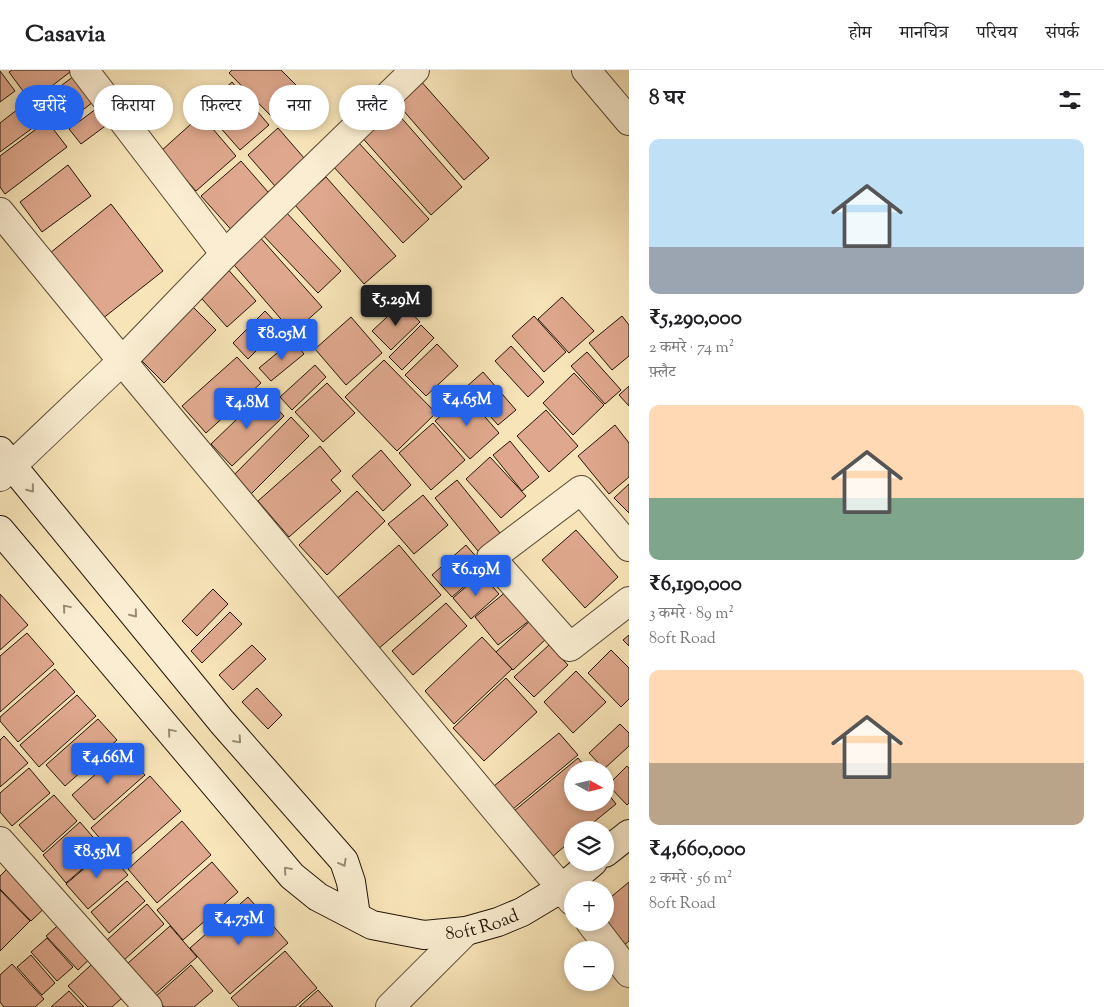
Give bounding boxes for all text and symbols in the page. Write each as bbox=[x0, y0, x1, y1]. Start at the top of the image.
text: Casavia bbox=[25, 18, 106, 52]
text: होम bbox=[849, 21, 872, 47]
text: मानचित्र bbox=[900, 21, 948, 47]
text: परिचय bbox=[976, 21, 1017, 47]
text: संपर्क bbox=[1045, 21, 1079, 47]
text: 8 घर bbox=[649, 84, 685, 114]
chip: खरीदें bbox=[15, 85, 84, 130]
chip: किराया bbox=[94, 85, 173, 130]
chip: फ़िल्टर bbox=[183, 85, 259, 130]
chip: नया bbox=[269, 85, 329, 130]
chip: फ़्लैट bbox=[339, 85, 405, 130]
icon: filters bbox=[1056, 86, 1084, 114]
icon: home bbox=[822, 171, 912, 261]
pin: ₹5.29M bbox=[355, 284, 437, 327]
text: ₹5.29M bbox=[372, 289, 420, 312]
text: ₹5,290,000 bbox=[649, 304, 742, 334]
pin: ₹8.05M bbox=[241, 318, 323, 361]
text: ₹8.05M bbox=[257, 323, 307, 346]
text: 2 कमरे · 74 m² bbox=[649, 337, 734, 360]
text: फ़्लैट bbox=[649, 362, 676, 385]
pin: ₹4.65M bbox=[426, 384, 508, 427]
pin: ₹4.8M bbox=[212, 388, 282, 430]
text: ₹4.65M bbox=[443, 389, 491, 412]
text: ₹4.8M bbox=[225, 392, 269, 415]
icon: home bbox=[822, 437, 912, 527]
one-way arrow bbox=[25, 483, 33, 492]
pin: ₹6.19M bbox=[435, 554, 517, 597]
text: ₹6.19M bbox=[452, 559, 500, 582]
text: ₹6,190,000 bbox=[649, 570, 742, 600]
text: 3 कमरे · 89 m² bbox=[649, 603, 734, 626]
one-way arrow bbox=[63, 605, 72, 614]
one-way arrow bbox=[129, 609, 138, 618]
text: 80ft Road bbox=[649, 628, 716, 651]
icon: home bbox=[822, 702, 912, 792]
one-way arrow bbox=[168, 729, 177, 738]
one-way arrow bbox=[232, 734, 241, 743]
pin: ₹4.66M bbox=[67, 742, 149, 785]
text: ₹4.66M bbox=[82, 747, 134, 770]
north arrow bbox=[564, 761, 614, 811]
map controls bbox=[564, 761, 614, 991]
button: layers bbox=[564, 821, 614, 871]
text: ₹4,660,000 bbox=[649, 835, 746, 865]
pin: ₹8.55M bbox=[56, 836, 138, 879]
text: ₹8.55M bbox=[74, 841, 120, 864]
one-way arrow bbox=[337, 857, 347, 866]
one-way arrow bbox=[284, 866, 293, 875]
text: 2 कमरे · 56 m² bbox=[649, 868, 732, 891]
button: + bbox=[564, 881, 614, 931]
text: 80ft Road bbox=[649, 893, 716, 916]
pin: ₹4.75M bbox=[198, 904, 280, 946]
street label: 80ft Road bbox=[444, 904, 523, 948]
text: ₹4.75M bbox=[214, 908, 264, 931]
button: − bbox=[564, 941, 614, 991]

